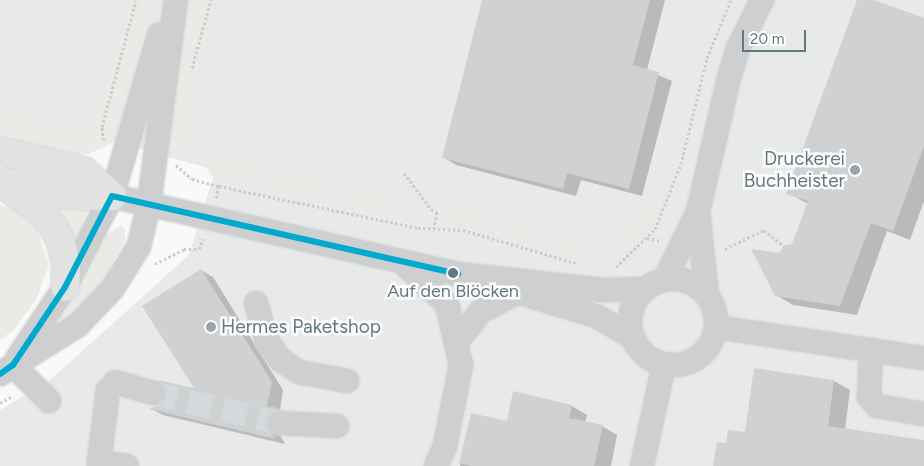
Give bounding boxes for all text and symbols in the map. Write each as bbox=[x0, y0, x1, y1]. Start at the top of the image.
scale bar bbox=[744, 20, 808, 52]
text: 20 m bbox=[750, 30, 784, 48]
place label: Druckerei Buchheister bbox=[744, 148, 845, 192]
marker: Druckerei Buchheister bbox=[849, 164, 861, 176]
marker: Auf den Blöcken bbox=[448, 268, 458, 278]
place label: Auf den Blöcken bbox=[387, 280, 519, 302]
place label: Hermes Paketshop bbox=[221, 316, 381, 338]
marker: Hermes Paketshop bbox=[205, 321, 217, 333]

